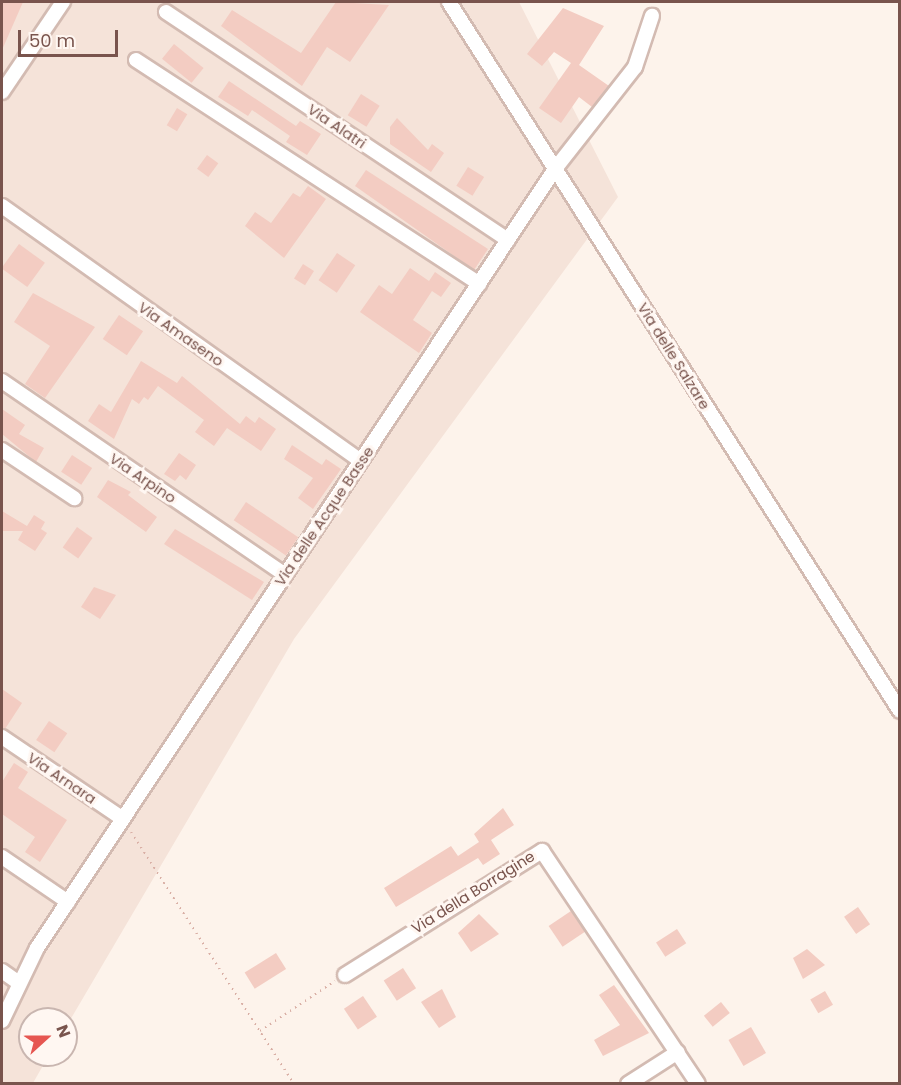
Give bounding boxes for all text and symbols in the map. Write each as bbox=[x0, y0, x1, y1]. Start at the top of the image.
scale bar bbox=[21, 18, 122, 56]
text: 50 m bbox=[29, 28, 75, 53]
street label: Via Alatri bbox=[304, 100, 370, 152]
street label: Via Amaseno bbox=[135, 298, 227, 370]
street label: Via delle Salzare bbox=[634, 299, 714, 413]
street label: Via delle Acque Basse bbox=[271, 443, 377, 589]
street label: Via Arpino bbox=[106, 449, 180, 507]
street label: Via Arnara bbox=[24, 748, 100, 808]
street label: Via della Borragine bbox=[408, 847, 538, 937]
north arrow bbox=[18, 1007, 78, 1067]
text: N bbox=[51, 1021, 76, 1041]

